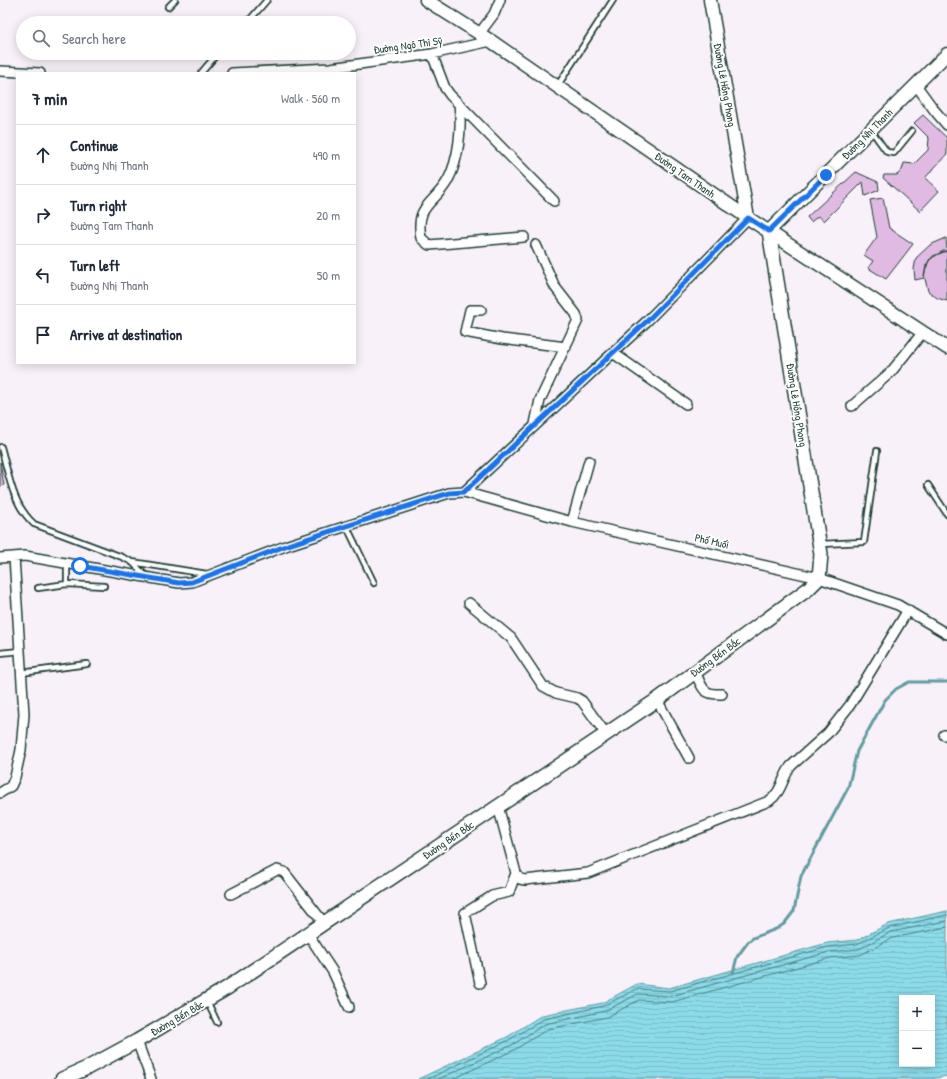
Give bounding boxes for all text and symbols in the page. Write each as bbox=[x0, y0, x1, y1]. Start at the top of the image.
search box bbox=[16, 16, 356, 60]
icon: search bbox=[30, 27, 52, 49]
text: Search here bbox=[62, 28, 126, 49]
street label: Đường Ngô Thì Sỹ bbox=[373, 33, 444, 57]
street label: Đường Lê Hồng Phong bbox=[711, 42, 739, 128]
text: 7 min bbox=[32, 87, 67, 110]
text: Walk · 560 m bbox=[281, 89, 340, 107]
street label: Đường Nhị Thanh bbox=[839, 105, 896, 162]
text: Continue bbox=[70, 135, 118, 156]
icon: ahead bbox=[32, 144, 54, 166]
text: 490 m bbox=[313, 146, 340, 164]
street label: Đường Tam Thanh bbox=[652, 149, 718, 201]
text: Đường Nhị Thanh bbox=[70, 156, 149, 174]
route end bbox=[817, 166, 835, 184]
text: Turn right bbox=[70, 195, 126, 216]
icon: right bbox=[32, 204, 54, 226]
text: 20 m bbox=[316, 206, 340, 224]
text: Đường Tam Thanh bbox=[70, 216, 153, 234]
text: Turn left bbox=[70, 255, 120, 276]
icon: left bbox=[32, 264, 54, 286]
text: 50 m bbox=[317, 266, 340, 284]
text: Đường Nhị Thanh bbox=[70, 276, 149, 294]
icon: arrive bbox=[32, 324, 54, 346]
text: Arrive at destination bbox=[70, 324, 182, 345]
street label: Đường Lê Hồng Phong bbox=[783, 362, 811, 448]
street label: Phố Muối bbox=[694, 530, 730, 552]
route start bbox=[71, 557, 89, 575]
street label: Đường Bến Bắc bbox=[687, 634, 744, 680]
street label: Đường Bến Bắc bbox=[420, 817, 477, 862]
map controls bbox=[899, 995, 935, 1067]
button: + bbox=[899, 995, 935, 1031]
street label: Đường Bến Bắc bbox=[148, 997, 207, 1039]
button: − bbox=[899, 1031, 935, 1067]

